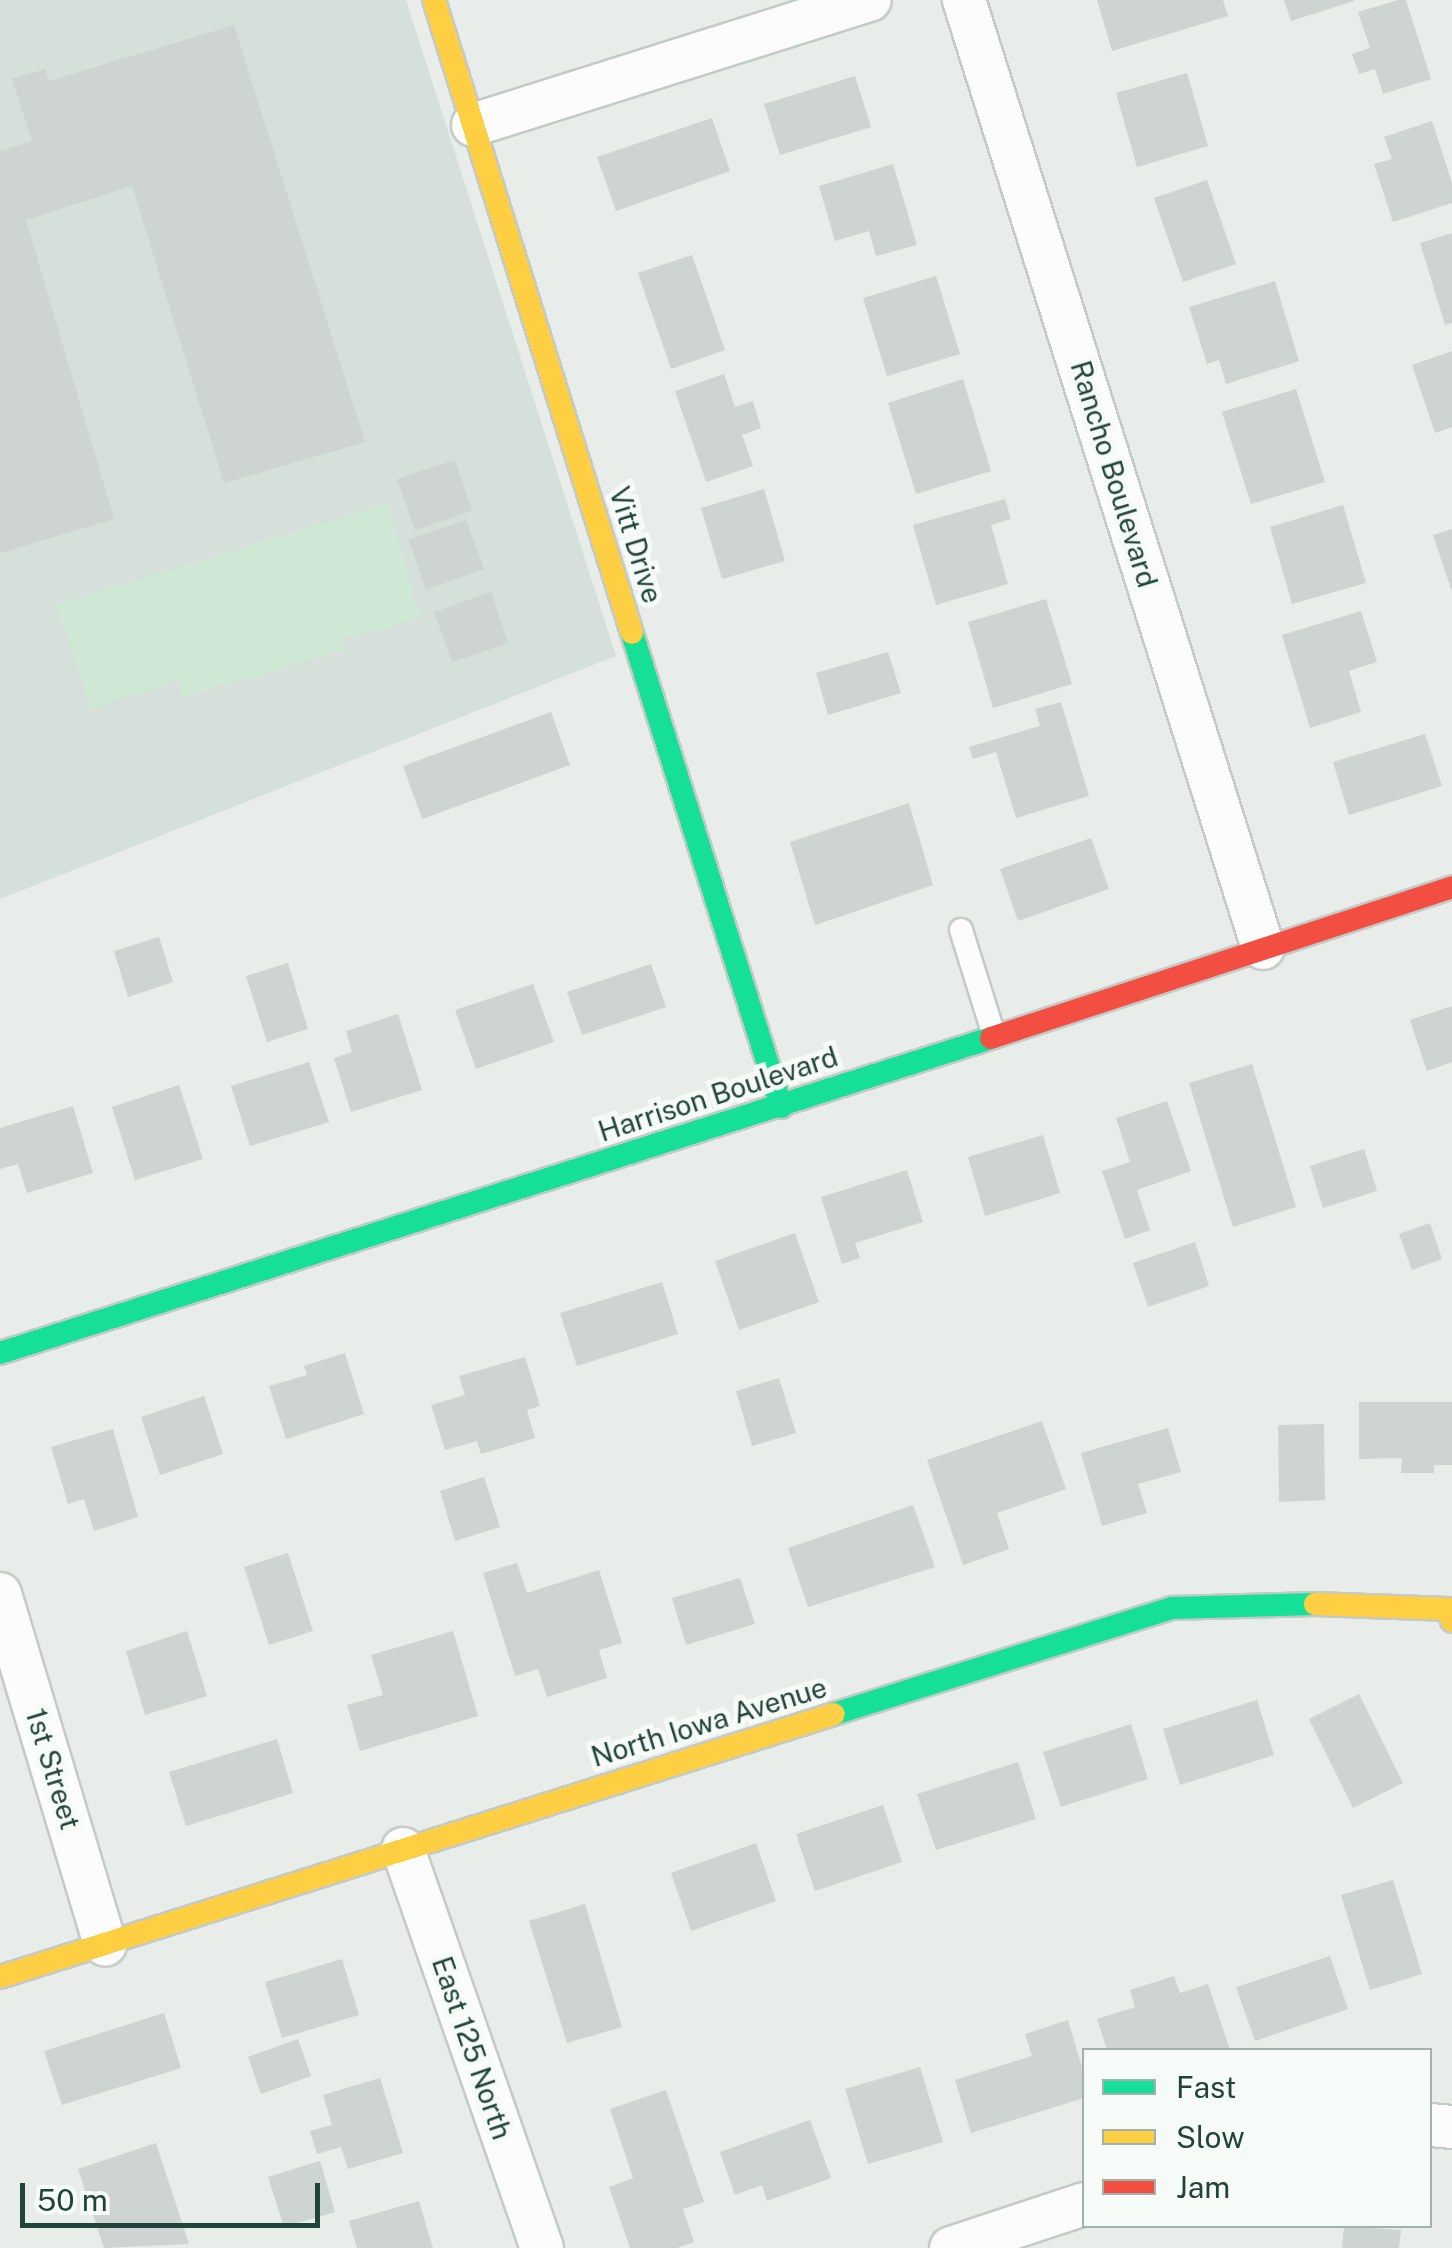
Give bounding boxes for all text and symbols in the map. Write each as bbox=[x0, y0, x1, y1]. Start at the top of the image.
street label: Rancho Boulevard bbox=[1064, 357, 1164, 591]
street label: Vitt Drive bbox=[602, 483, 670, 607]
street label: Harrison Boulevard bbox=[594, 1039, 842, 1149]
street label: North Iowa Avenue bbox=[587, 1670, 831, 1774]
street label: 1st Street bbox=[19, 1704, 87, 1834]
street label: East 125 North bbox=[425, 1952, 519, 2144]
legend bbox=[1082, 2048, 1432, 2228]
text: Fast bbox=[1176, 2069, 1236, 2105]
text: Slow bbox=[1176, 2119, 1245, 2155]
scale bar bbox=[25, 2163, 325, 2225]
text: Jam bbox=[1176, 2169, 1230, 2205]
text: 50 m bbox=[37, 2182, 108, 2218]

